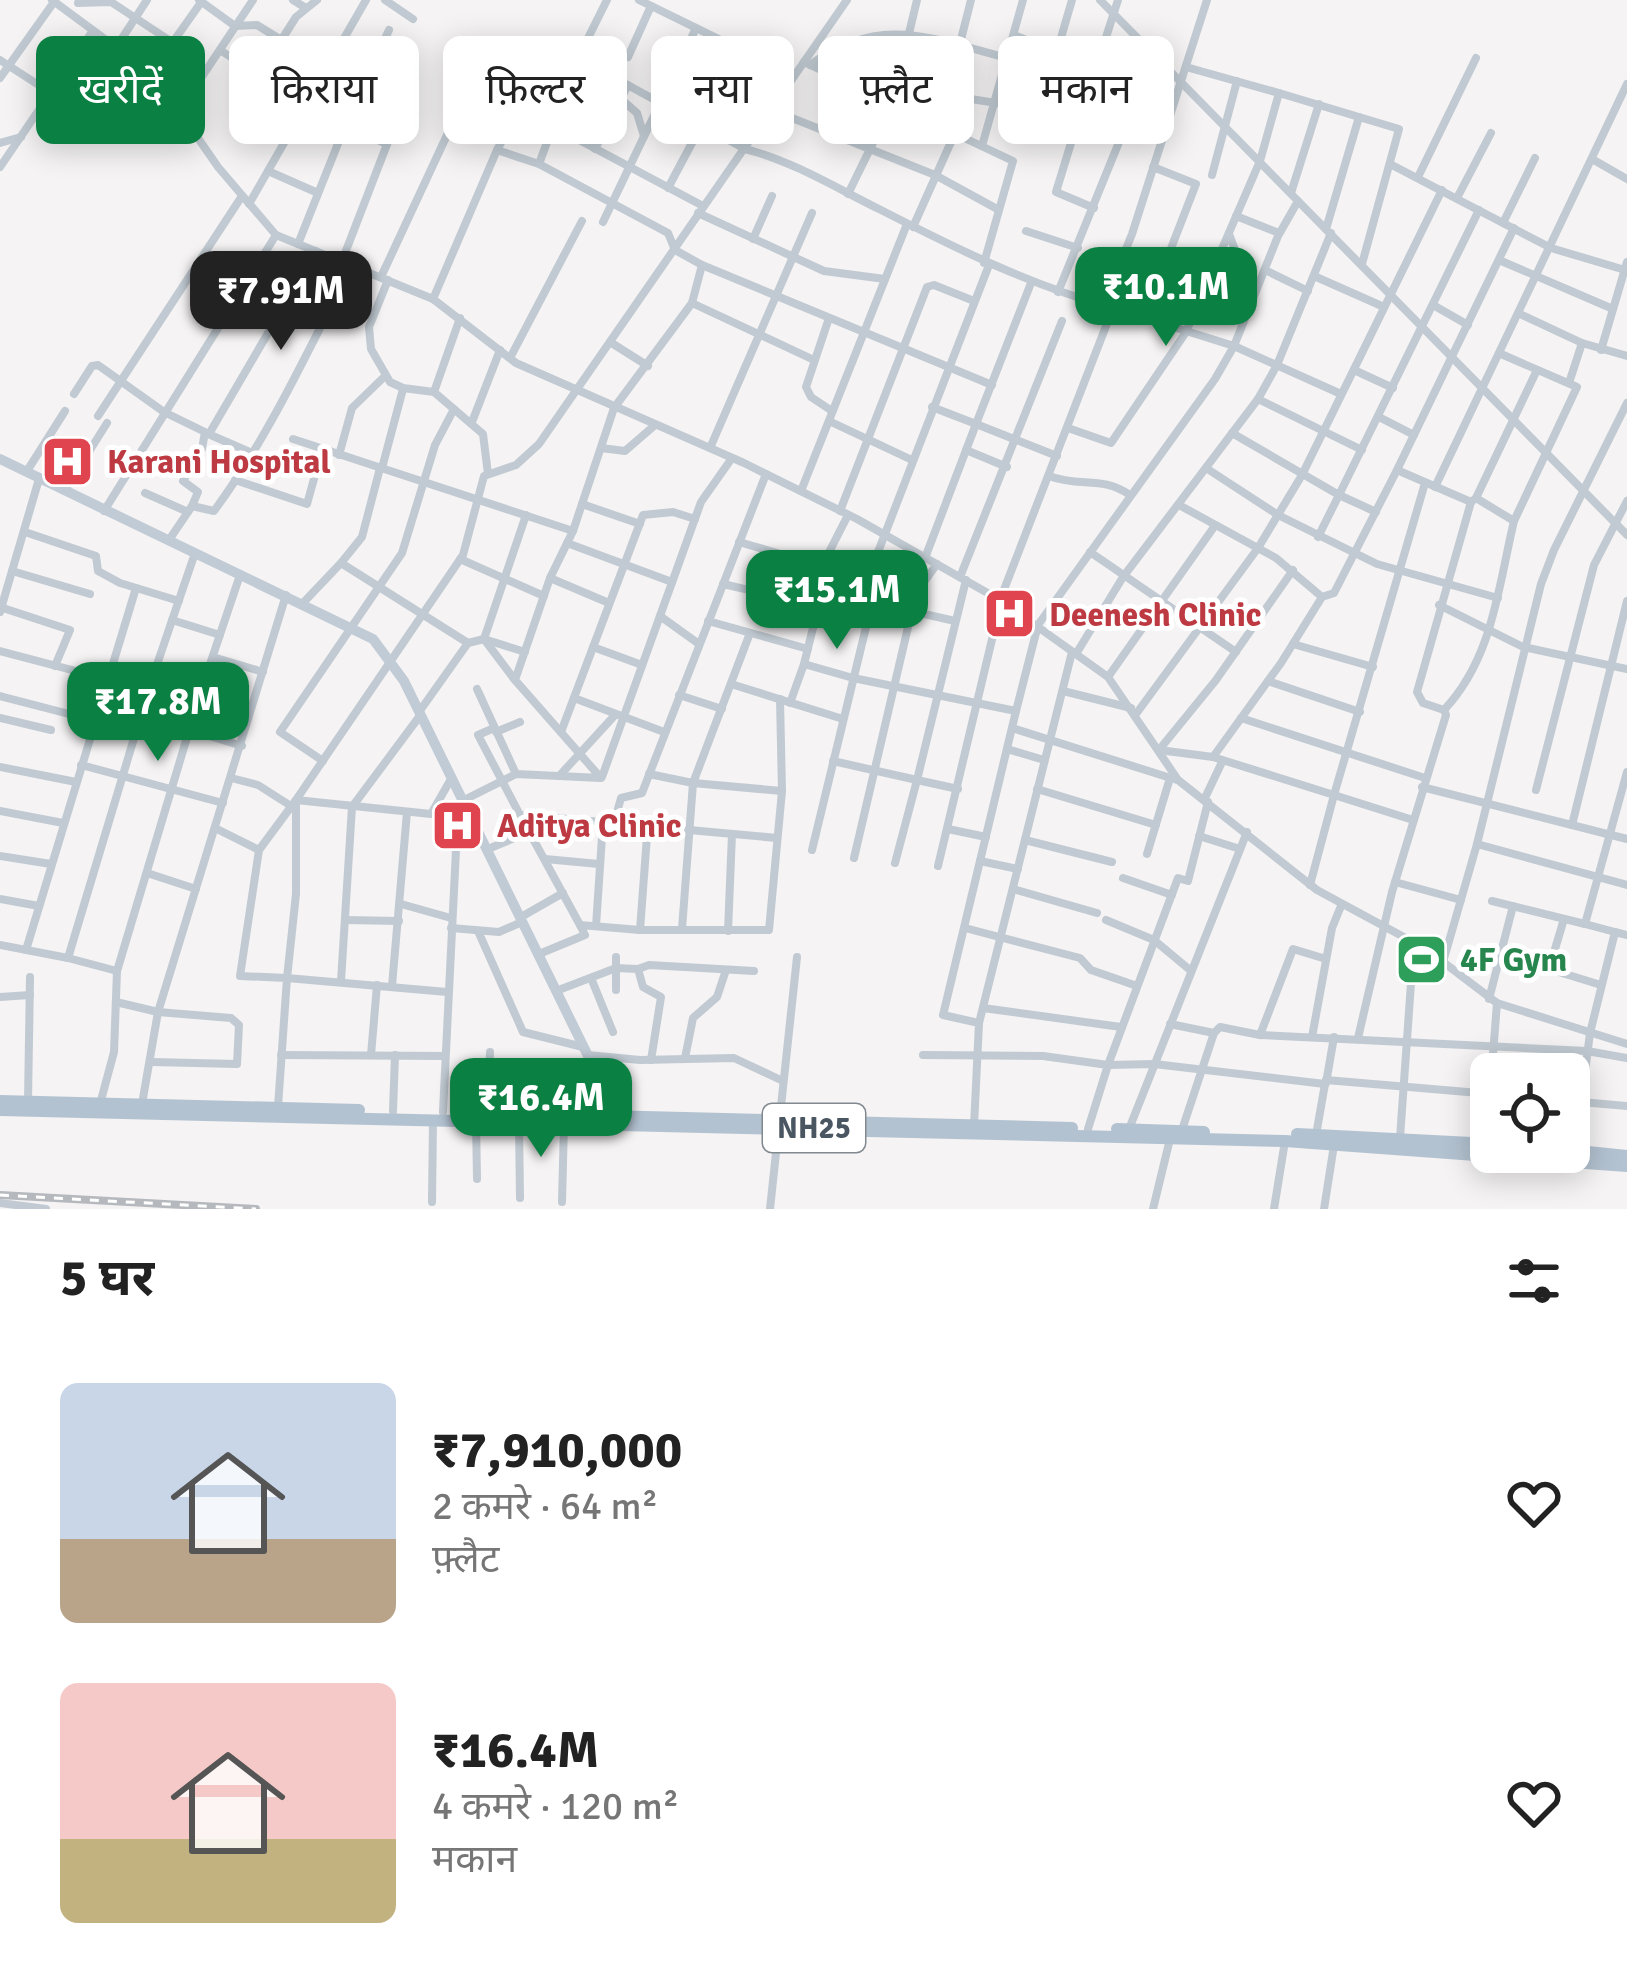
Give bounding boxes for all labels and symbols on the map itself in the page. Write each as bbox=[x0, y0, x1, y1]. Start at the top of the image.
pin: ₹10.1M bbox=[1068, 247, 1264, 349]
pin: ₹7.91M bbox=[183, 251, 379, 353]
hospital icon: Karani Hospital bbox=[40, 433, 96, 489]
place label: Karani Hospital bbox=[107, 442, 331, 483]
pin: ₹15.1M bbox=[739, 550, 935, 652]
hospital icon: Deenesh Clinic bbox=[982, 586, 1038, 642]
place label: Deenesh Clinic bbox=[1049, 595, 1261, 636]
pin: ₹17.8M bbox=[60, 662, 256, 764]
hospital icon: Aditya Clinic bbox=[430, 797, 486, 853]
place label: Aditya Clinic bbox=[497, 806, 681, 847]
sports icon: 4F Gym bbox=[1393, 931, 1449, 987]
place label: 4F Gym bbox=[1460, 940, 1567, 981]
pin: ₹16.4M bbox=[443, 1058, 639, 1160]
road number: NH25 bbox=[763, 1104, 865, 1152]

